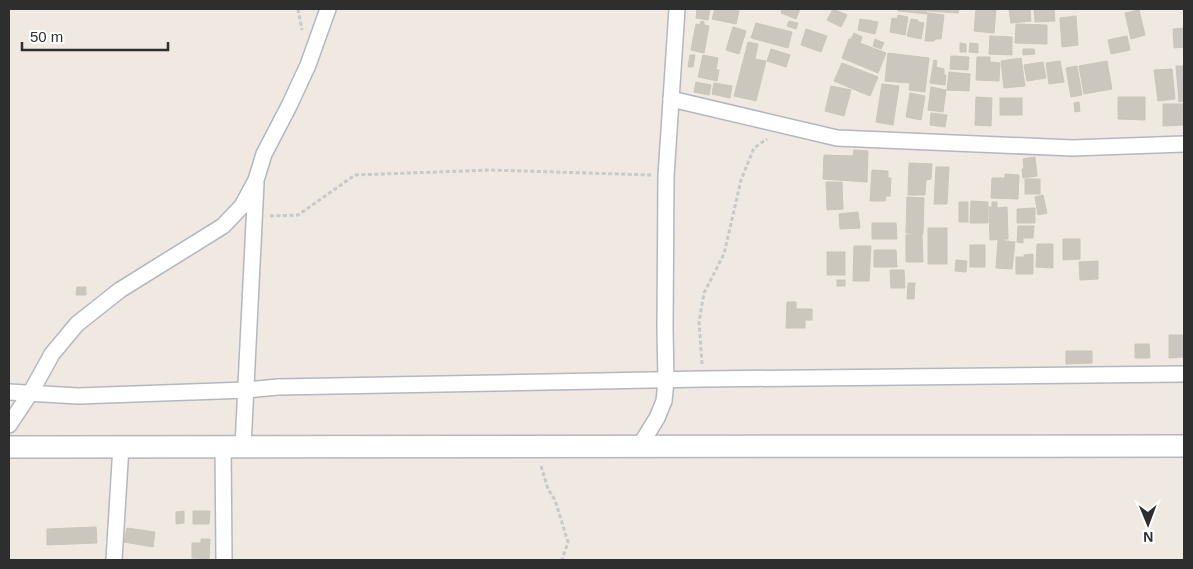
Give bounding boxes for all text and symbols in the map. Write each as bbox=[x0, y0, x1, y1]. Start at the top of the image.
scale bar bbox=[22, 20, 169, 52]
text: 50 m bbox=[30, 28, 63, 45]
north arrow bbox=[1123, 499, 1173, 549]
text: N bbox=[1143, 529, 1153, 545]

